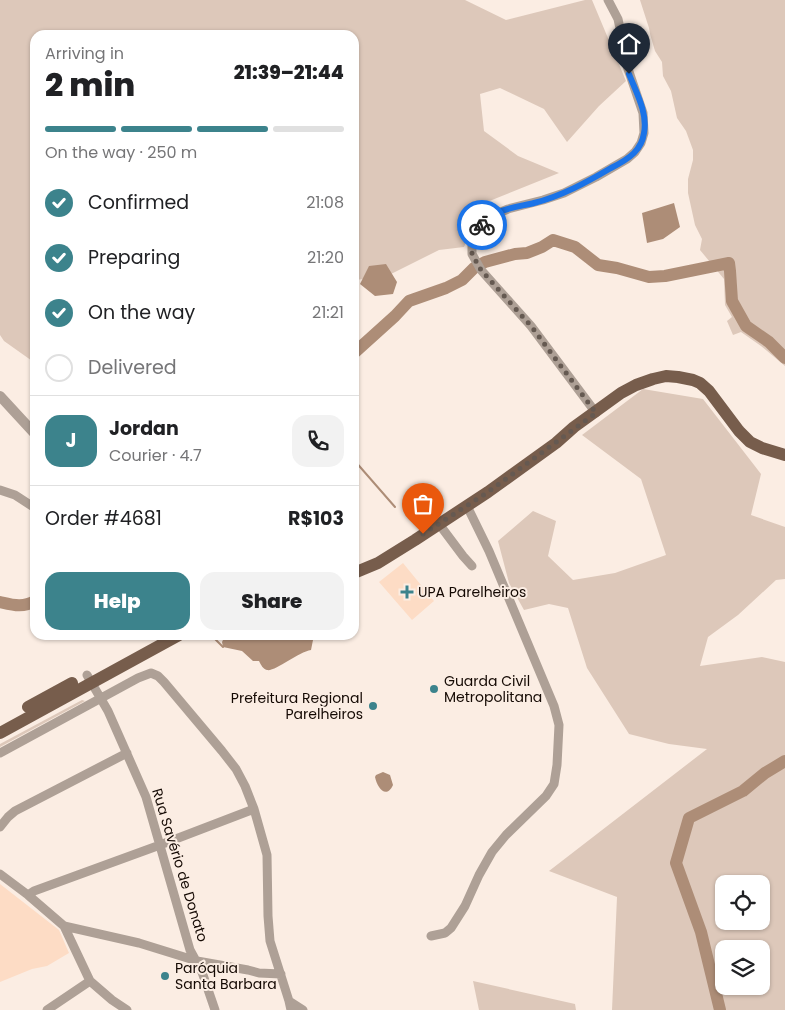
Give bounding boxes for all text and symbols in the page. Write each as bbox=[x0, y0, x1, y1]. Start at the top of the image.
pin bbox=[608, 23, 650, 74]
icon: home bbox=[615, 30, 643, 58]
text: Arriving in bbox=[45, 42, 124, 65]
text: 21:39–21:44 bbox=[234, 59, 344, 86]
text: 2 min bbox=[45, 62, 135, 107]
text: On the way · 250 m bbox=[45, 141, 197, 164]
icon: check bbox=[45, 189, 73, 217]
text: Confirmed bbox=[88, 189, 189, 216]
text: 21:08 bbox=[306, 191, 344, 214]
courier bbox=[457, 200, 507, 250]
icon: bike bbox=[468, 211, 496, 239]
icon: check bbox=[45, 244, 73, 272]
text: Preparing bbox=[88, 244, 180, 271]
text: 21:20 bbox=[307, 246, 344, 269]
icon: check bbox=[45, 299, 73, 327]
text: On the way bbox=[88, 299, 195, 326]
text: 21:21 bbox=[312, 301, 344, 324]
text: Delivered bbox=[88, 354, 177, 381]
text: Jordan bbox=[109, 415, 179, 442]
button: phone bbox=[292, 415, 344, 467]
text: J bbox=[66, 427, 76, 454]
text: Courier · 4.7 bbox=[109, 444, 202, 467]
pin bbox=[402, 483, 444, 534]
icon: bag bbox=[409, 490, 437, 518]
text: Order #4681 bbox=[45, 505, 162, 532]
text: R$103 bbox=[288, 505, 344, 532]
button: Help bbox=[45, 572, 190, 630]
button: Share bbox=[200, 572, 344, 630]
place label: UPA Parelheiros bbox=[418, 582, 526, 602]
marker: UPA Parelheiros bbox=[400, 585, 414, 599]
place label: Guarda Civil Metropolitana bbox=[444, 671, 542, 707]
marker: Guarda Civil Metropolitana bbox=[428, 683, 440, 695]
place label: Prefeitura Regional Parelheiros bbox=[231, 688, 363, 724]
marker: Prefeitura Regional Parelheiros bbox=[367, 700, 379, 712]
street label: Rua Savério de Donato bbox=[147, 786, 213, 944]
map controls bbox=[715, 875, 770, 995]
button: locate bbox=[715, 875, 770, 930]
button: layers bbox=[715, 940, 770, 995]
place label: Paróquia Santa Barbara bbox=[175, 958, 277, 994]
marker: Paróquia Santa Barbara bbox=[159, 970, 171, 982]

